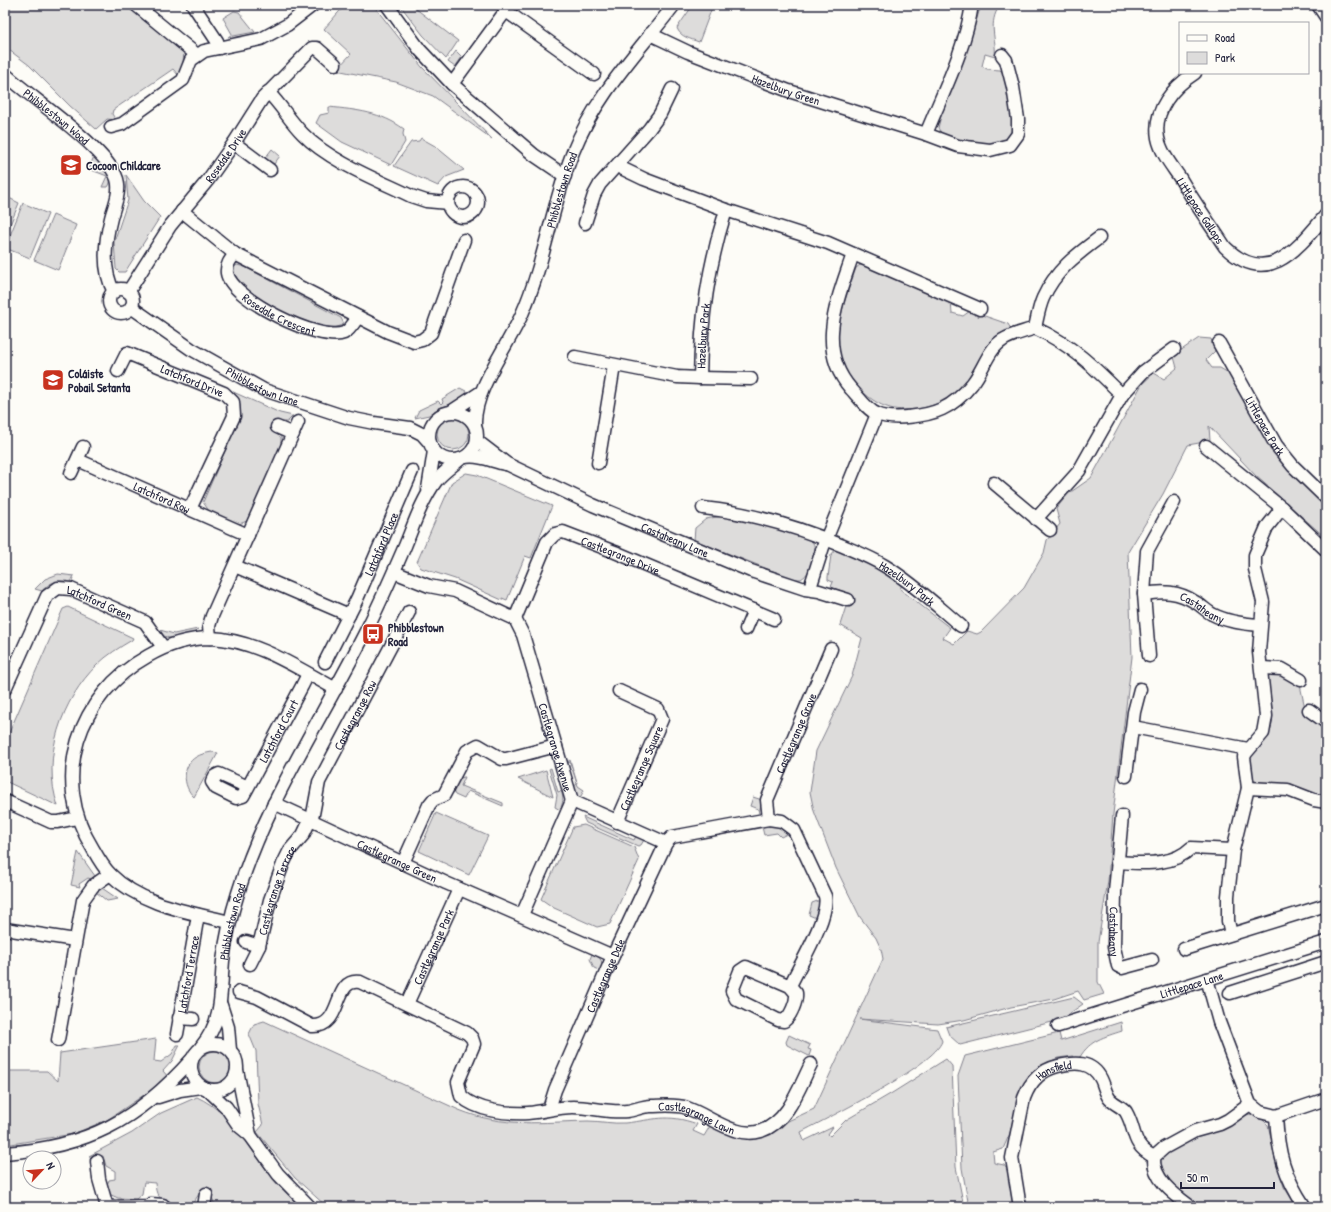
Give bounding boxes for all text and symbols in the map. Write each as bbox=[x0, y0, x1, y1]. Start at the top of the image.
legend bbox=[1179, 22, 1309, 74]
text: Road bbox=[1215, 29, 1235, 46]
text: Park bbox=[1215, 49, 1235, 66]
street label: Hazelbury Green bbox=[750, 69, 822, 109]
street label: Phibblestown Wood bbox=[20, 84, 94, 149]
street label: Rosedale Drive bbox=[200, 125, 250, 186]
street label: Phibblestown Road bbox=[542, 149, 581, 230]
school or university icon: Cocoon Childcare bbox=[58, 152, 84, 178]
place label: Cocoon Childcare bbox=[86, 157, 161, 174]
street label: Littlepace Gallops bbox=[1173, 174, 1229, 247]
street label: Rosedale Crescent bbox=[239, 289, 318, 340]
street label: Hazelbury Park bbox=[692, 302, 714, 369]
street label: Latchford Drive bbox=[158, 359, 227, 401]
street label: Phibblestown Lane bbox=[223, 362, 301, 409]
place label: Coláiste Pobail Setanta bbox=[68, 365, 131, 396]
school or university icon: Coláiste Pobail Setanta bbox=[40, 367, 66, 393]
street label: Littlepace Park bbox=[1242, 393, 1290, 459]
street label: Latchford Row bbox=[131, 477, 194, 517]
street label: Latchford Place bbox=[360, 509, 402, 578]
street label: Castaheany Lane bbox=[639, 518, 712, 561]
street label: Castlegrange Drive bbox=[579, 531, 663, 579]
street label: Hazelbury Park bbox=[876, 556, 939, 609]
street label: Latchford Green bbox=[67, 580, 135, 624]
street label: Castaheany bbox=[1178, 587, 1227, 627]
place label: Phibblestown Road bbox=[388, 619, 444, 650]
bus stop icon: Phibblestown Road bbox=[360, 621, 386, 647]
street label: Castlegrange Row bbox=[329, 676, 380, 753]
street label: Castlegrange Grove bbox=[771, 690, 820, 776]
street label: Latchford Court bbox=[254, 695, 302, 765]
street label: Castlegrange Avenue bbox=[535, 701, 577, 793]
street label: Castlegrange Square bbox=[615, 723, 667, 813]
street label: Castlegrange Green bbox=[355, 834, 440, 886]
street label: Castlegrange Terrace bbox=[253, 840, 300, 937]
street label: Phibblestown Road bbox=[215, 881, 249, 961]
street label: Castlegrange Park bbox=[408, 906, 457, 987]
street label: Castaheany bbox=[1105, 907, 1124, 958]
street label: Latchford Terrace bbox=[172, 934, 203, 1014]
street label: Castlegrange Dale bbox=[581, 935, 629, 1015]
street label: Littlepace Lane bbox=[1158, 966, 1225, 1002]
street label: Hansfield bbox=[1031, 1055, 1073, 1084]
street label: Castlegrange Lawn bbox=[658, 1097, 737, 1138]
north arrow bbox=[22, 1150, 62, 1190]
text: N bbox=[43, 1160, 59, 1171]
scale bar bbox=[1181, 1164, 1274, 1190]
text: 50 m bbox=[1187, 1169, 1208, 1186]

